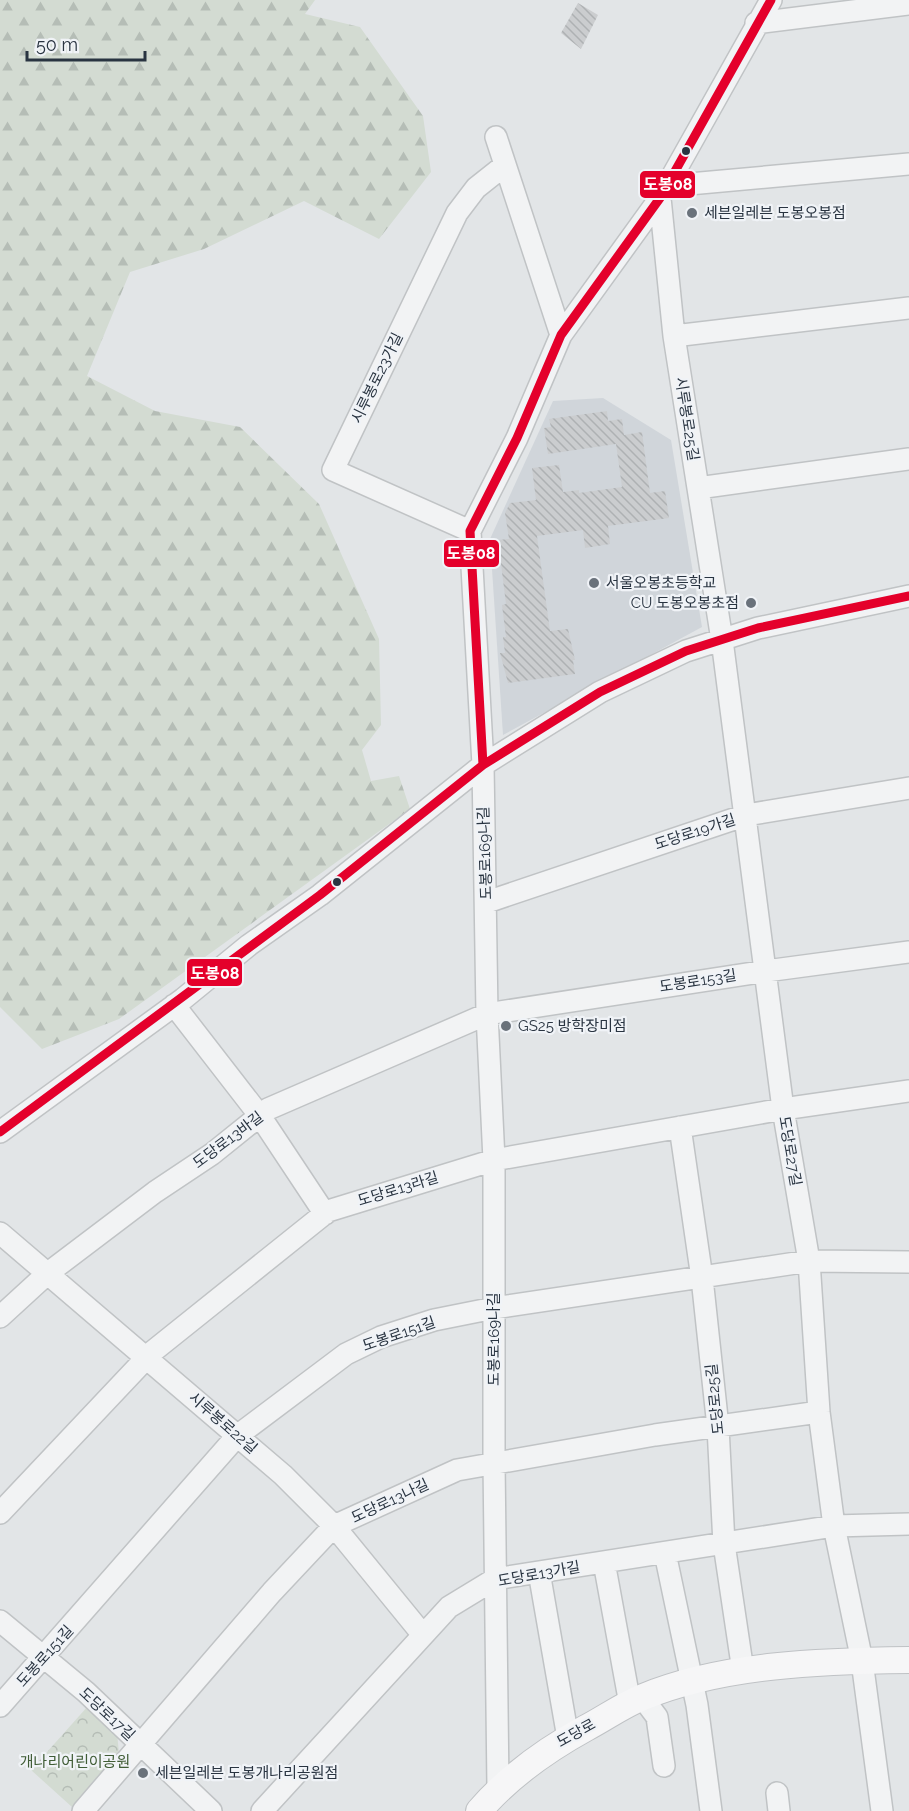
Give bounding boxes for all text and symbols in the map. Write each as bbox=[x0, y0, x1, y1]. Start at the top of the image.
scale bar bbox=[27, 24, 146, 62]
text: 50 m bbox=[36, 34, 78, 55]
unlabelled marker bbox=[680, 145, 692, 157]
line badge: 도봉08 bbox=[639, 170, 696, 199]
text: 도봉08 bbox=[644, 175, 692, 194]
place label: 세븐일레븐 도봉오봉점 bbox=[704, 204, 846, 222]
marker: 세븐일레븐 도봉오봉점 bbox=[685, 206, 699, 220]
street label: 시루봉로23가길 bbox=[347, 330, 407, 426]
street label: 시루봉로25길 bbox=[671, 376, 703, 462]
line badge: 도봉08 bbox=[443, 539, 500, 568]
text: 도봉08 bbox=[447, 544, 495, 563]
place label: 서울오봉초등학교 bbox=[606, 574, 716, 592]
marker: 서울오봉초등학교 bbox=[587, 576, 601, 590]
place label: CU 도봉오봉초점 bbox=[631, 594, 739, 612]
marker: CU 도봉오봉초점 bbox=[744, 596, 758, 610]
street label: 도봉로169나길 bbox=[474, 806, 496, 900]
street label: 도당로19가길 bbox=[652, 810, 738, 854]
unlabelled marker bbox=[331, 876, 343, 888]
line badge: 도봉08 bbox=[186, 958, 243, 987]
text: 도봉08 bbox=[191, 964, 239, 983]
street label: 도봉로153길 bbox=[658, 966, 738, 996]
place label: GS25 방학장미점 bbox=[518, 1017, 627, 1035]
marker: GS25 방학장미점 bbox=[499, 1019, 513, 1033]
street label: 도당로13바길 bbox=[189, 1108, 267, 1172]
street label: 도당로27길 bbox=[775, 1114, 805, 1188]
street label: 도당로13라길 bbox=[355, 1168, 441, 1210]
street label: 도봉로169나길 bbox=[485, 1292, 503, 1386]
street label: 도봉로151길 bbox=[360, 1313, 438, 1355]
street label: 도당로25길 bbox=[702, 1363, 728, 1435]
street label: 시루봉로22길 bbox=[185, 1388, 261, 1458]
street label: 도당로13나길 bbox=[348, 1475, 432, 1527]
street label: 도당로13가길 bbox=[496, 1558, 582, 1590]
street label: 도봉로151길 bbox=[13, 1622, 77, 1690]
street label: 도당로17길 bbox=[75, 1684, 139, 1744]
street label: 도당로 bbox=[554, 1715, 598, 1751]
park label: 개나리어린이공원 bbox=[20, 1753, 130, 1771]
place label: 세븐일레븐 도봉개나리공원점 bbox=[155, 1764, 338, 1782]
marker: 세븐일레븐 도봉개나리공원점 bbox=[136, 1766, 150, 1780]

